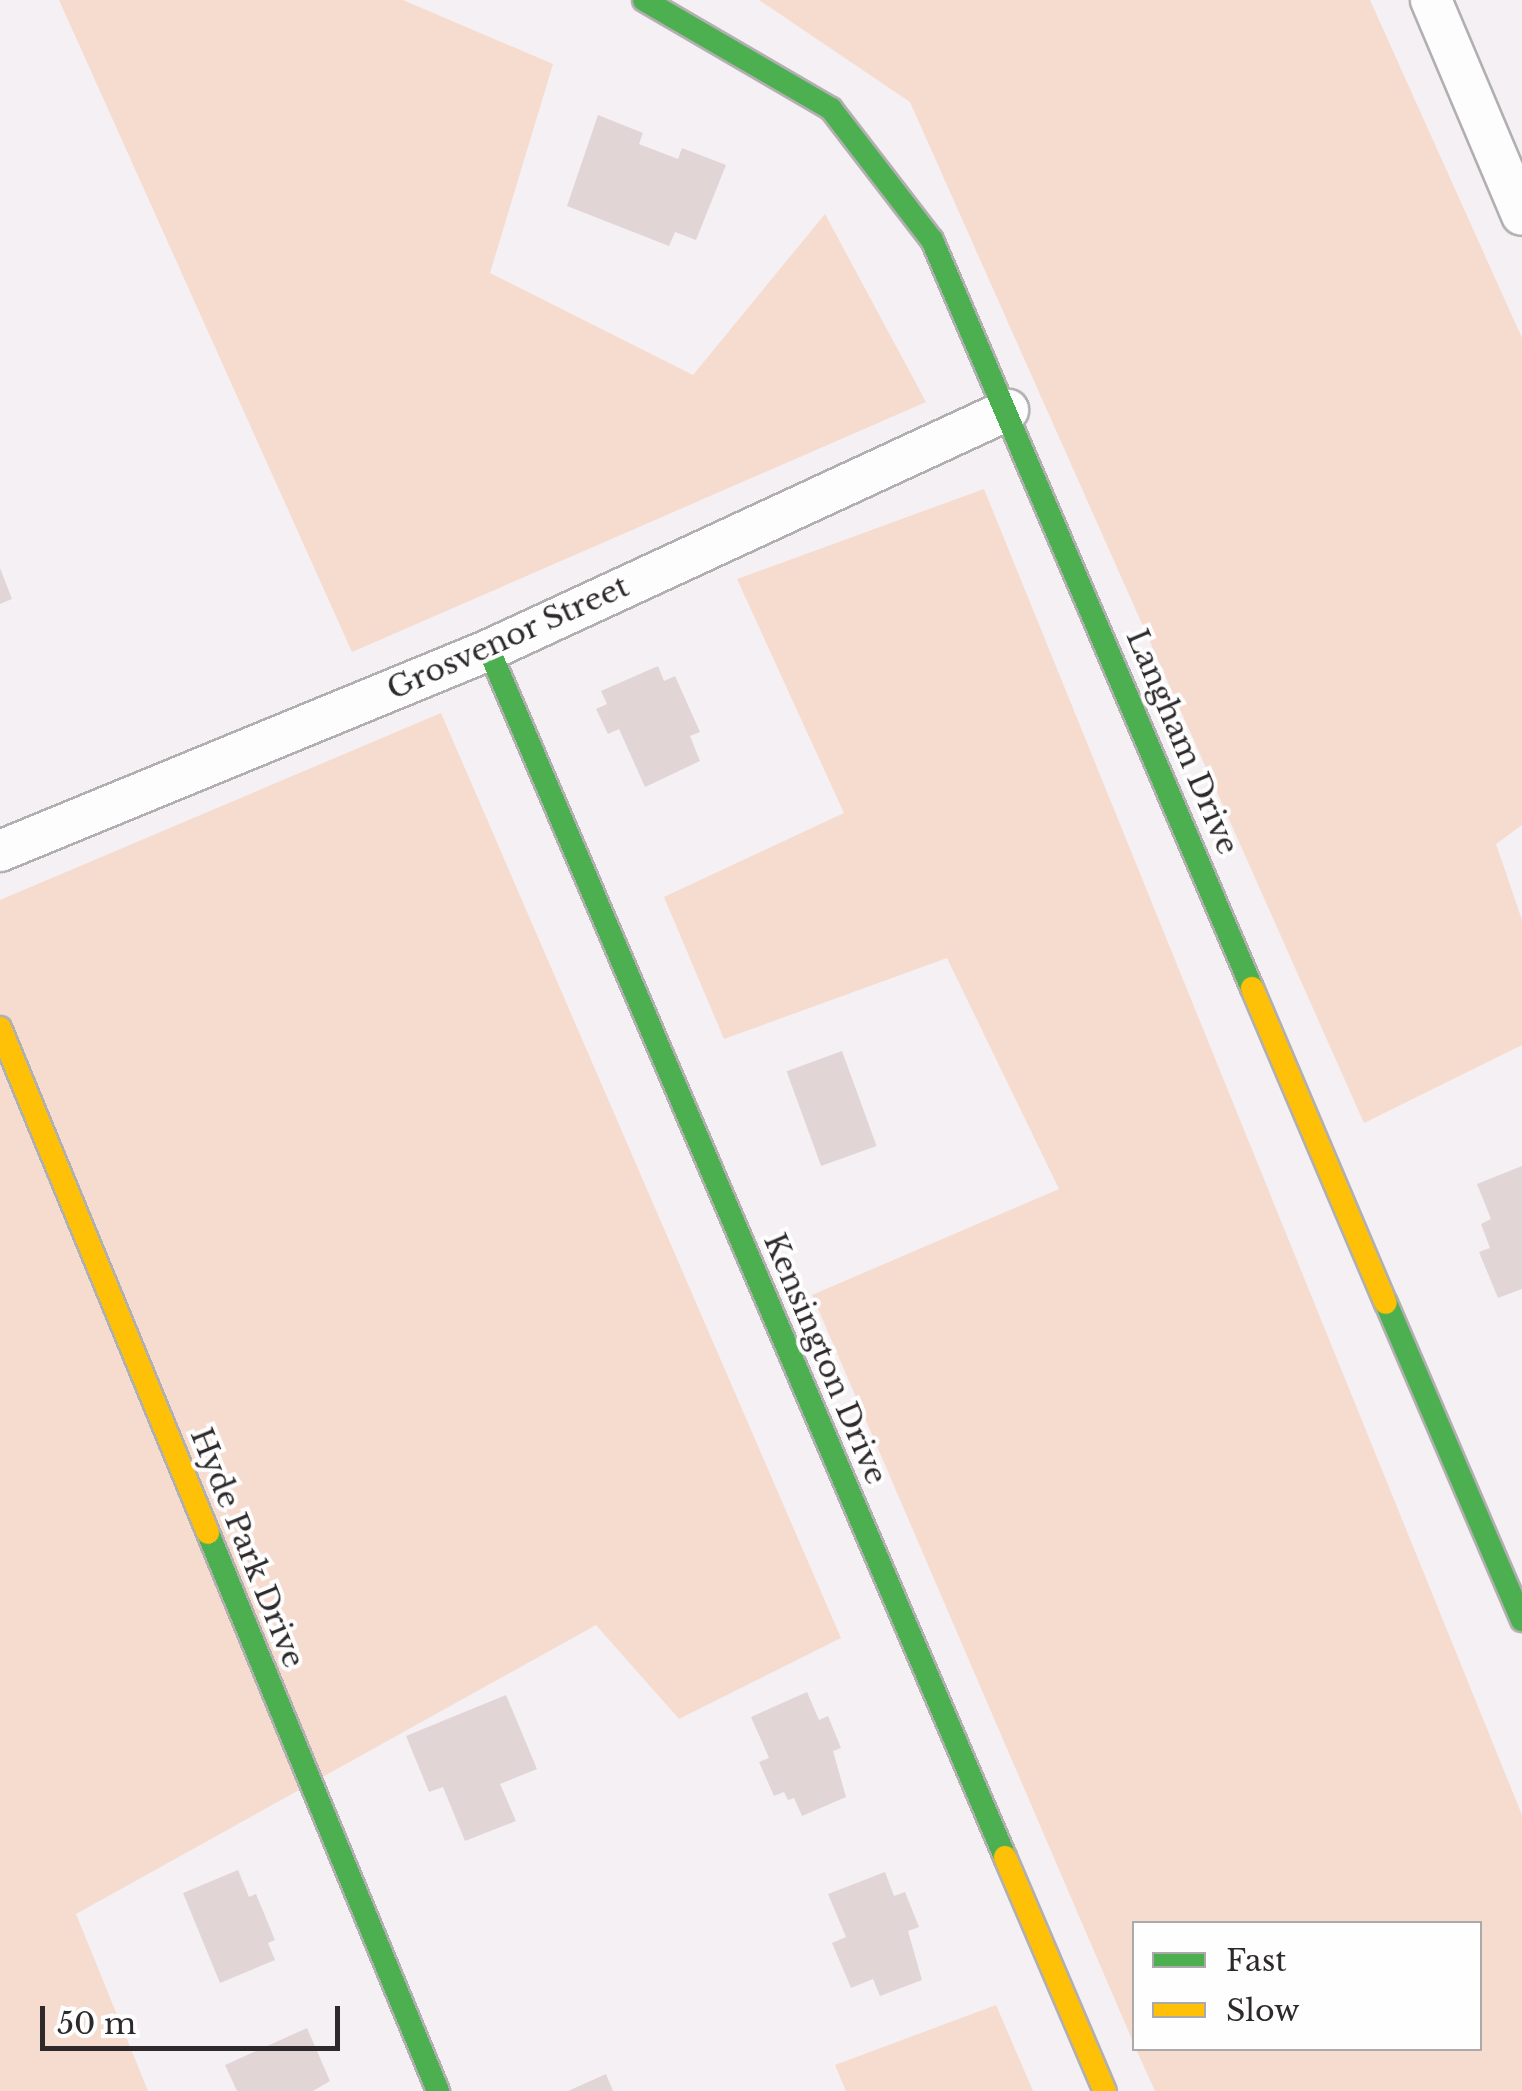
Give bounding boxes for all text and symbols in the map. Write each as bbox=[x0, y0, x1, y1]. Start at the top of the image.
street label: Grosvenor Street bbox=[381, 568, 635, 708]
street label: Langham Drive bbox=[1118, 624, 1246, 860]
street label: Kensington Drive bbox=[756, 1228, 894, 1490]
street label: Hyde Park Drive bbox=[182, 1423, 312, 1673]
legend bbox=[1132, 1921, 1482, 2051]
text: Fast bbox=[1226, 1942, 1287, 1979]
scale bar bbox=[45, 1986, 345, 2048]
text: Slow bbox=[1226, 1992, 1300, 2029]
text: 50 m bbox=[57, 2005, 136, 2042]

